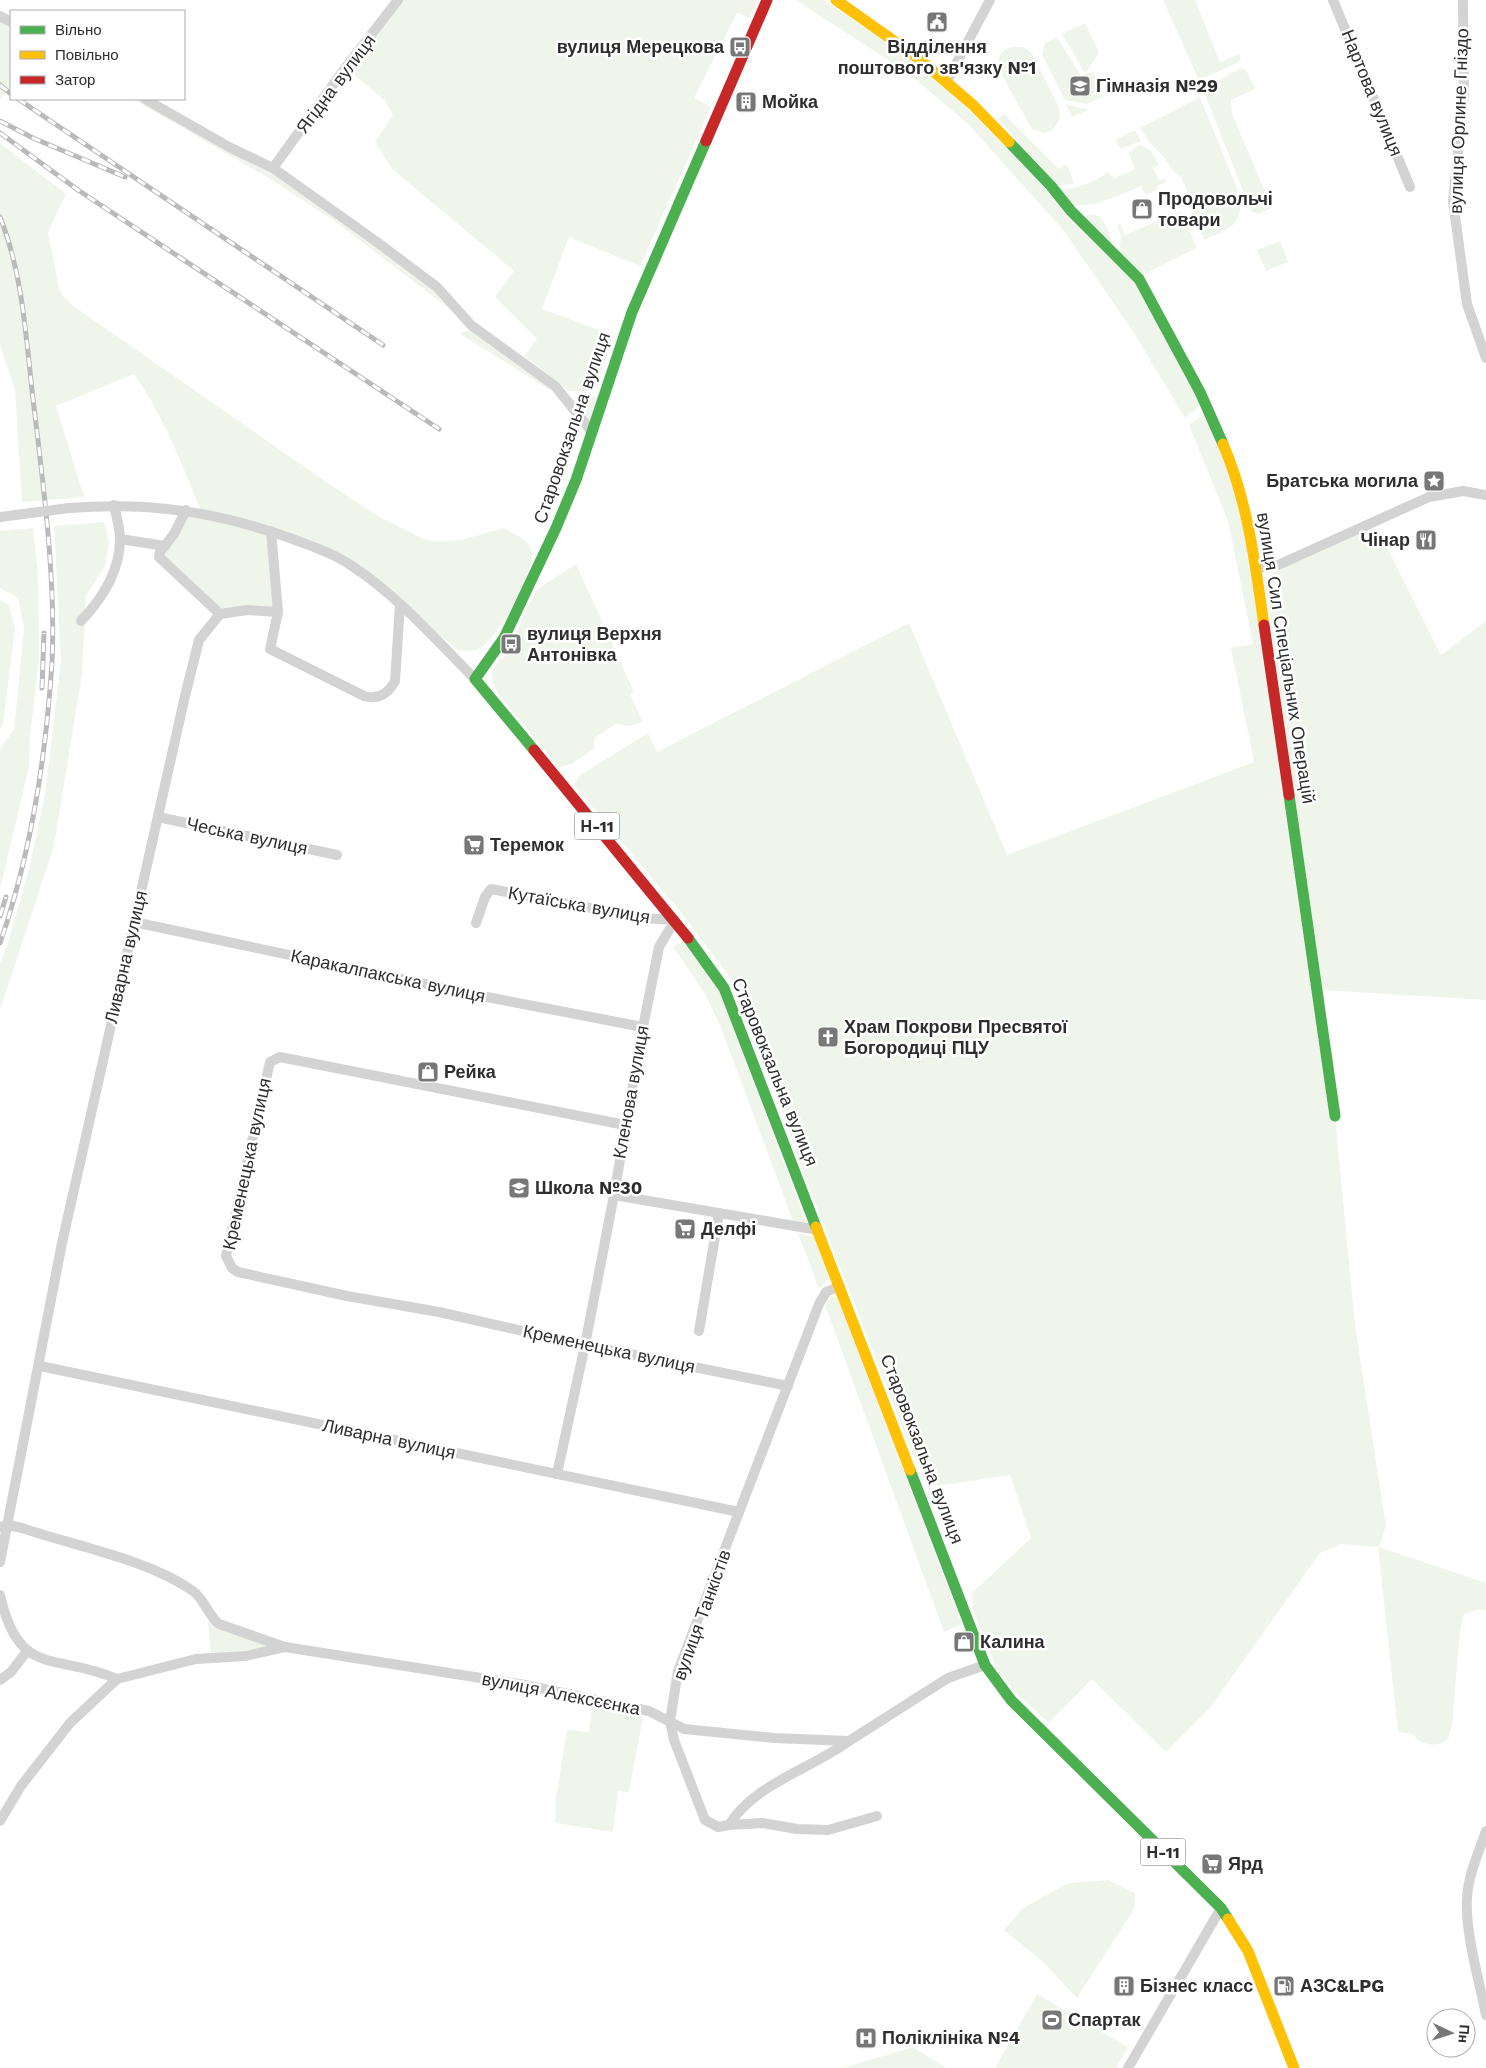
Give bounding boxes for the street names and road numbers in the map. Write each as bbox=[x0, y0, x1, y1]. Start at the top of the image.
street label: Нартова вулиця bbox=[1338, 26, 1407, 159]
street label: вулиця Орлине Гніздо bbox=[1445, 28, 1472, 214]
street label: Ягідна вулиця bbox=[292, 30, 380, 137]
street label: Старовокзальна вулиця bbox=[529, 329, 614, 526]
street label: вулиця Сил Спеціальних Операцій bbox=[1253, 511, 1320, 805]
street label: Чеська вулиця bbox=[185, 812, 310, 859]
road number: Н-11 bbox=[574, 812, 620, 839]
street label: Кутаїська вулиця bbox=[506, 882, 652, 927]
street label: Ливарна вулиця bbox=[100, 888, 151, 1025]
street label: Каракалпакська вулиця bbox=[289, 945, 487, 1006]
street label: Старовокзальна вулиця bbox=[728, 975, 823, 1169]
street label: Кленова вулиця bbox=[608, 1024, 653, 1160]
street label: Кременецька вулиця bbox=[218, 1076, 275, 1252]
street label: Кременецька вулиця bbox=[521, 1320, 697, 1377]
street label: Старовокзальна вулиця bbox=[877, 1351, 968, 1546]
street label: Ливарна вулиця bbox=[321, 1414, 458, 1463]
street label: вулиця Танкістів bbox=[668, 1547, 735, 1683]
street label: вулиця Алексєєнка bbox=[480, 1668, 643, 1719]
road number: Н-11 bbox=[1140, 1838, 1186, 1865]

